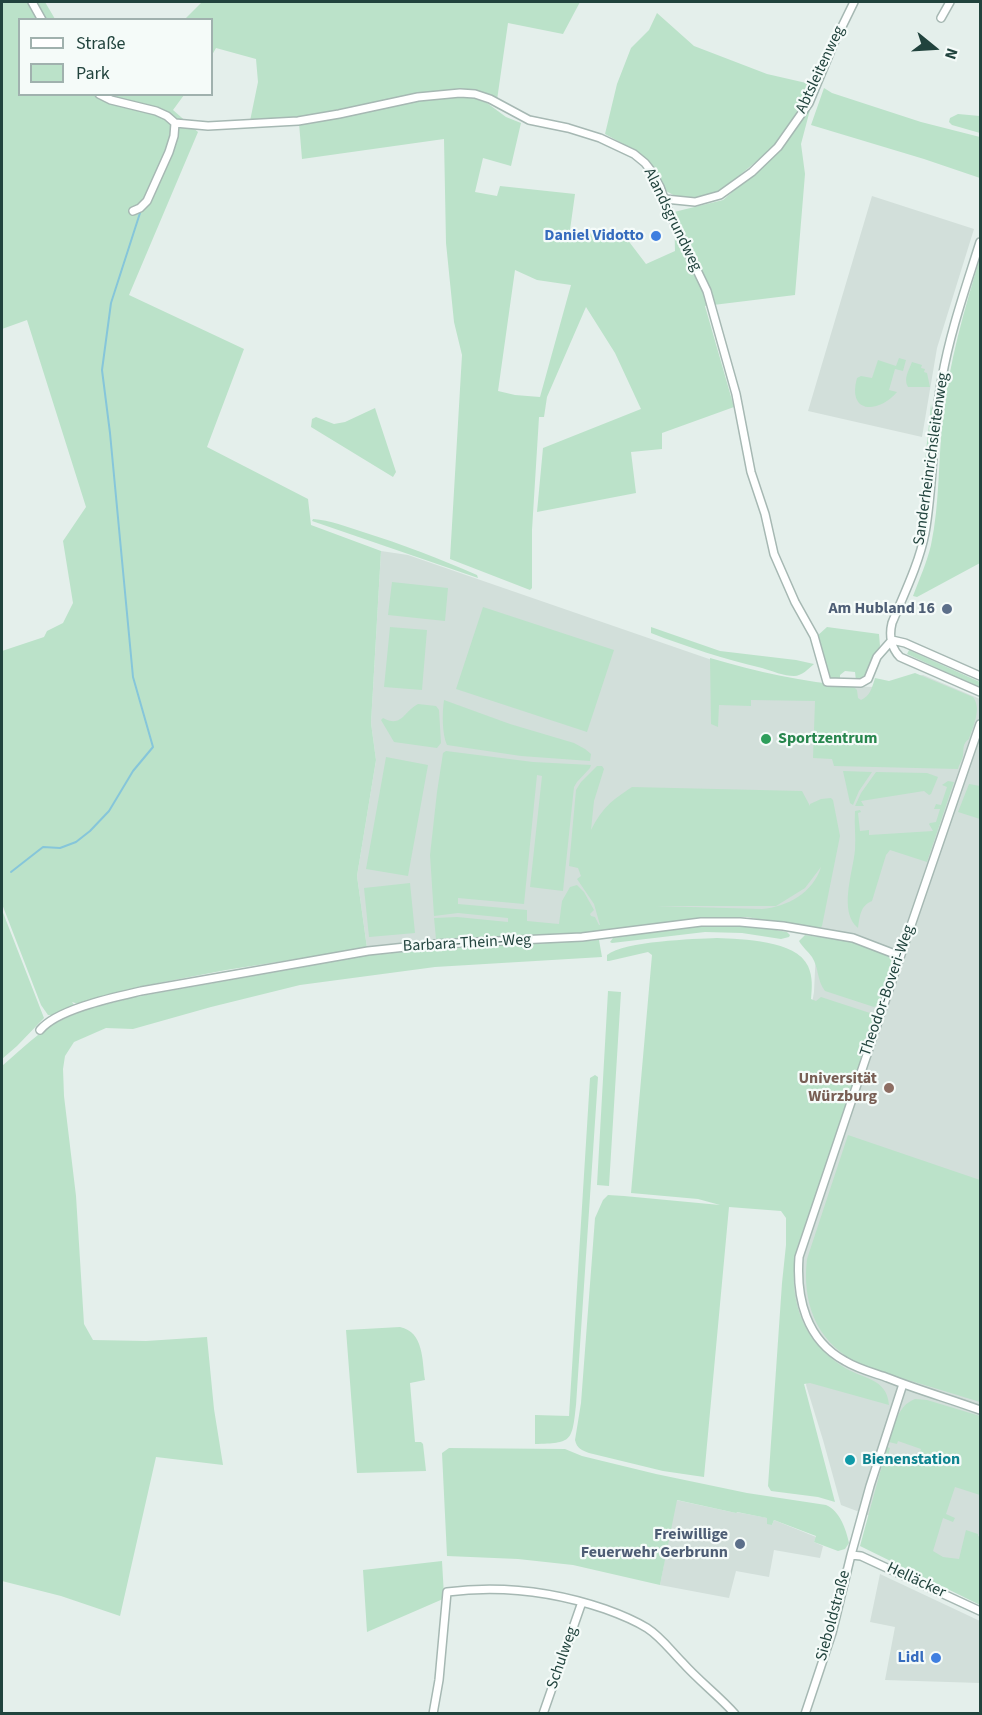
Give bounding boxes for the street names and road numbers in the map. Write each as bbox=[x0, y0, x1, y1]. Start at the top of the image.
street label: Abtsleitenweg bbox=[792, 23, 850, 117]
street label: Alandsgrundweg bbox=[639, 165, 705, 275]
street label: Sanderheinrichsleitenweg bbox=[910, 371, 954, 547]
street label: Theodor-Boveri-Weg bbox=[857, 923, 919, 1059]
street label: Barbara-Thein-Weg bbox=[402, 931, 532, 957]
street label: Helläcker bbox=[883, 1559, 949, 1603]
street label: Sieboldstraße bbox=[813, 1569, 855, 1663]
street label: Schulweg bbox=[543, 1624, 583, 1692]

